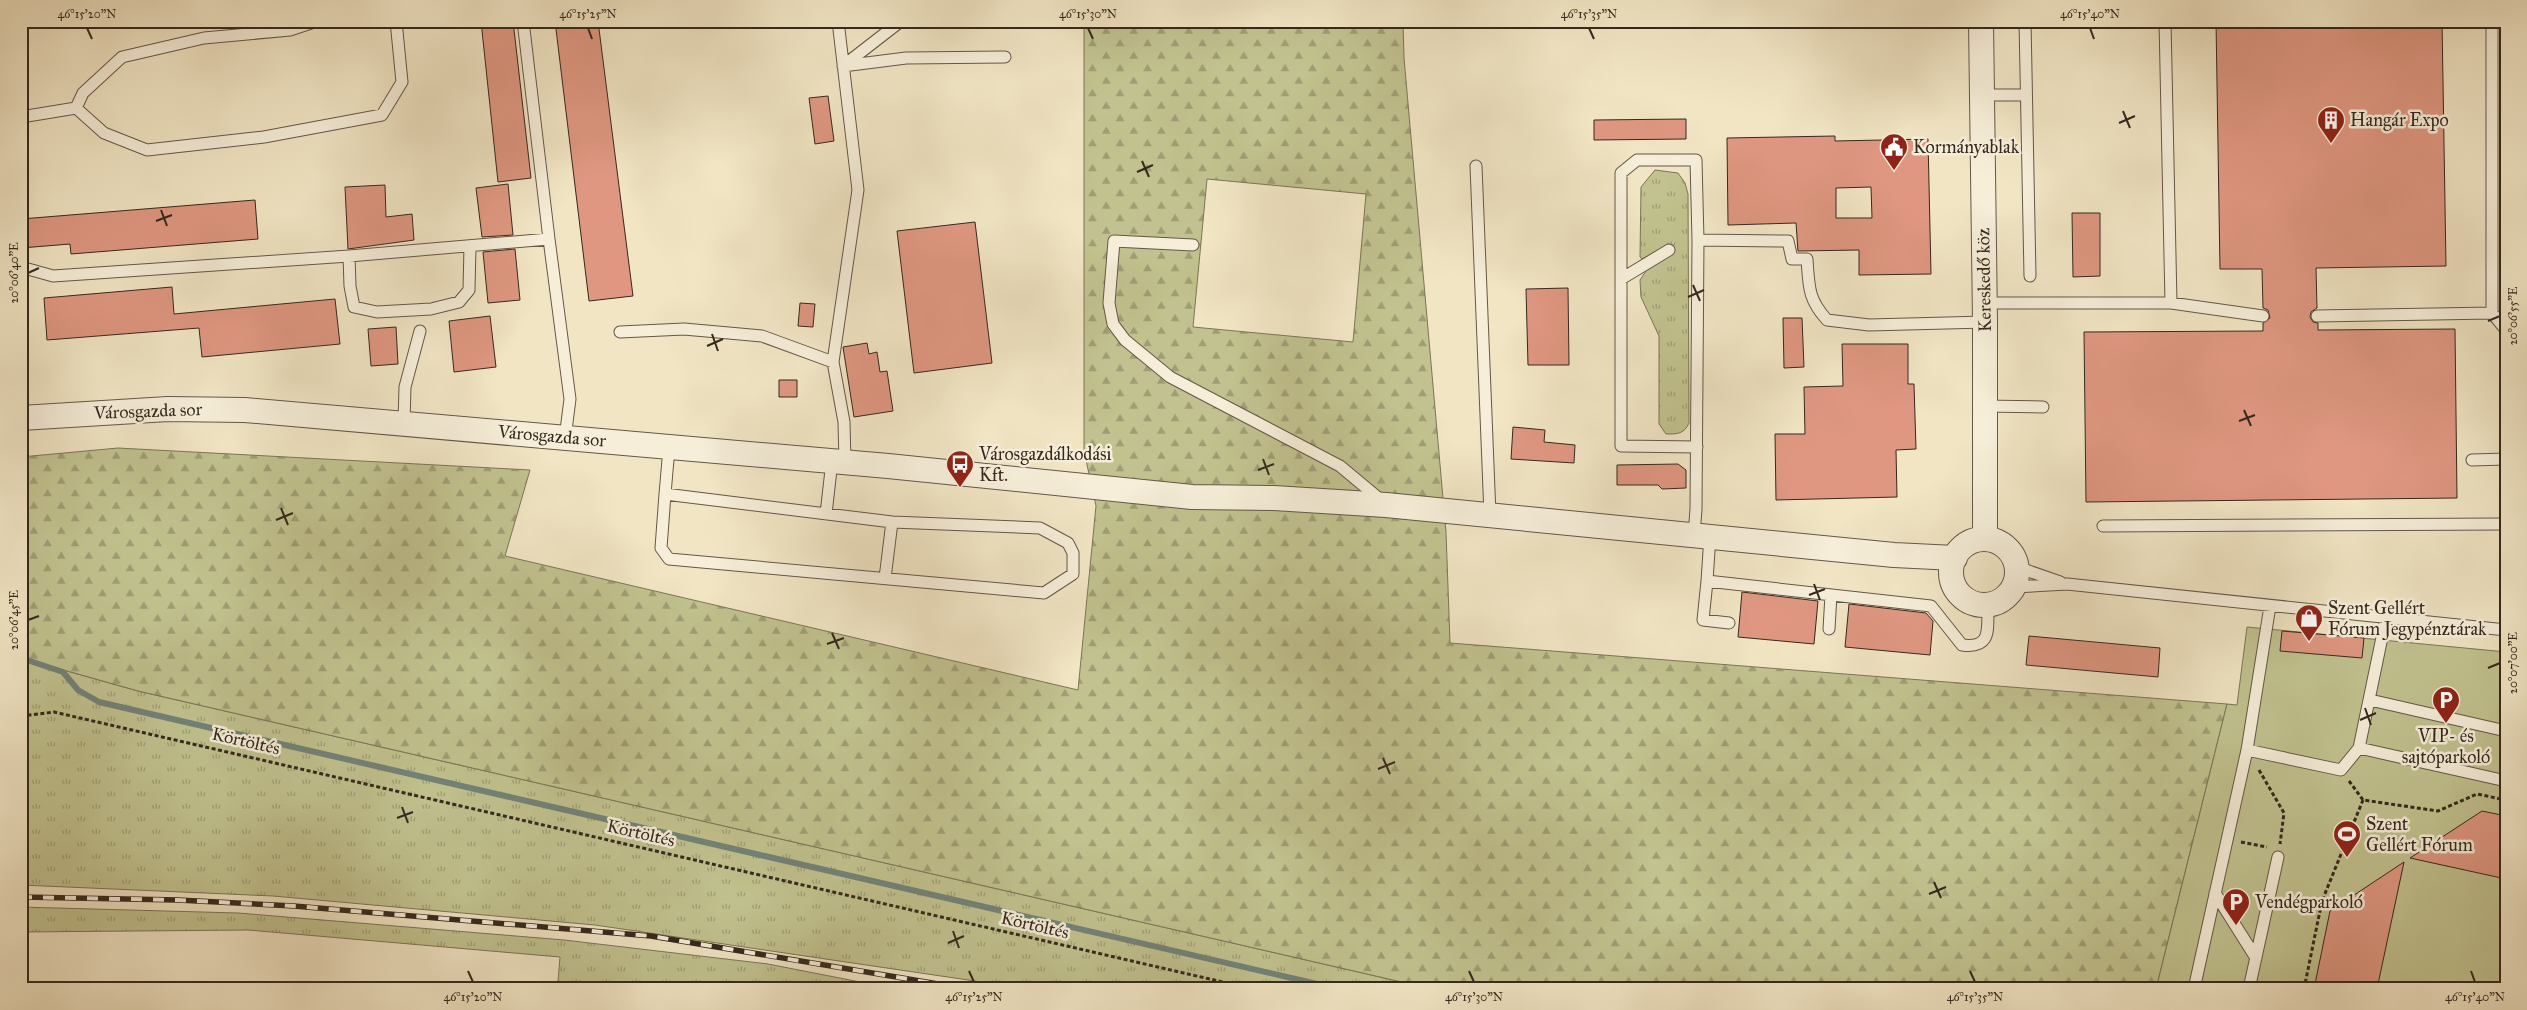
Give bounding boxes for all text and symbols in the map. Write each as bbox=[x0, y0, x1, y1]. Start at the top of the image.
text: 46°15'20"N bbox=[57, 7, 117, 21]
text: 46°15'25"N bbox=[559, 7, 617, 21]
text: 46°15'30"N bbox=[1059, 7, 1117, 21]
text: 46°15'35"N bbox=[1561, 7, 1617, 21]
text: 46°15'40"N bbox=[2060, 7, 2120, 21]
building icon: Hangár Expo bbox=[2316, 105, 2346, 144]
place label: Hangár Expo bbox=[2350, 109, 2449, 132]
public building icon: Kormányablak bbox=[1879, 132, 1909, 171]
place label: Kormányablak bbox=[1913, 136, 2020, 158]
street label: Kereskedő köz bbox=[1972, 228, 1996, 332]
text: 20°06'40"E bbox=[7, 242, 21, 304]
text: 20°06'55"E bbox=[2506, 286, 2520, 345]
street label: Városgazda sor bbox=[92, 398, 203, 425]
street label: Városgazda sor bbox=[496, 420, 607, 453]
place label: Városgazdálkodási Kft. bbox=[978, 443, 1112, 486]
bus stop icon: Városgazdálkodási Kft. bbox=[945, 449, 975, 488]
text: 20°06'45"E bbox=[7, 590, 21, 650]
place label: Szent Gellért Fórum Jegypénztárak bbox=[2328, 597, 2487, 641]
shop icon: Szent Gellért Fórum Jegypénztárak bbox=[2294, 603, 2324, 642]
text: 20°07'00"E bbox=[2506, 632, 2520, 694]
parking icon: VIP- és sajtóparkoló bbox=[2431, 685, 2461, 724]
street label: Körtöltés bbox=[210, 723, 282, 759]
place label: VIP- és sajtóparkoló bbox=[2402, 725, 2490, 768]
place label: Szent Gellért Fórum bbox=[2366, 813, 2473, 856]
street label: Körtöltés bbox=[605, 815, 677, 851]
sports icon: Szent Gellért Fórum bbox=[2332, 819, 2362, 858]
parking icon: Vendégparkoló bbox=[2221, 887, 2251, 926]
place label: Vendégparkoló bbox=[2254, 891, 2363, 914]
street label: Körtöltés bbox=[999, 907, 1071, 943]
text: 46°15'20"N bbox=[443, 990, 503, 1004]
text: 46°15'25"N bbox=[945, 990, 1003, 1004]
text: 46°15'30"N bbox=[1445, 990, 1503, 1004]
text: 46°15'35"N bbox=[1947, 990, 2003, 1004]
text: 46°15'40"N bbox=[2445, 990, 2505, 1004]

